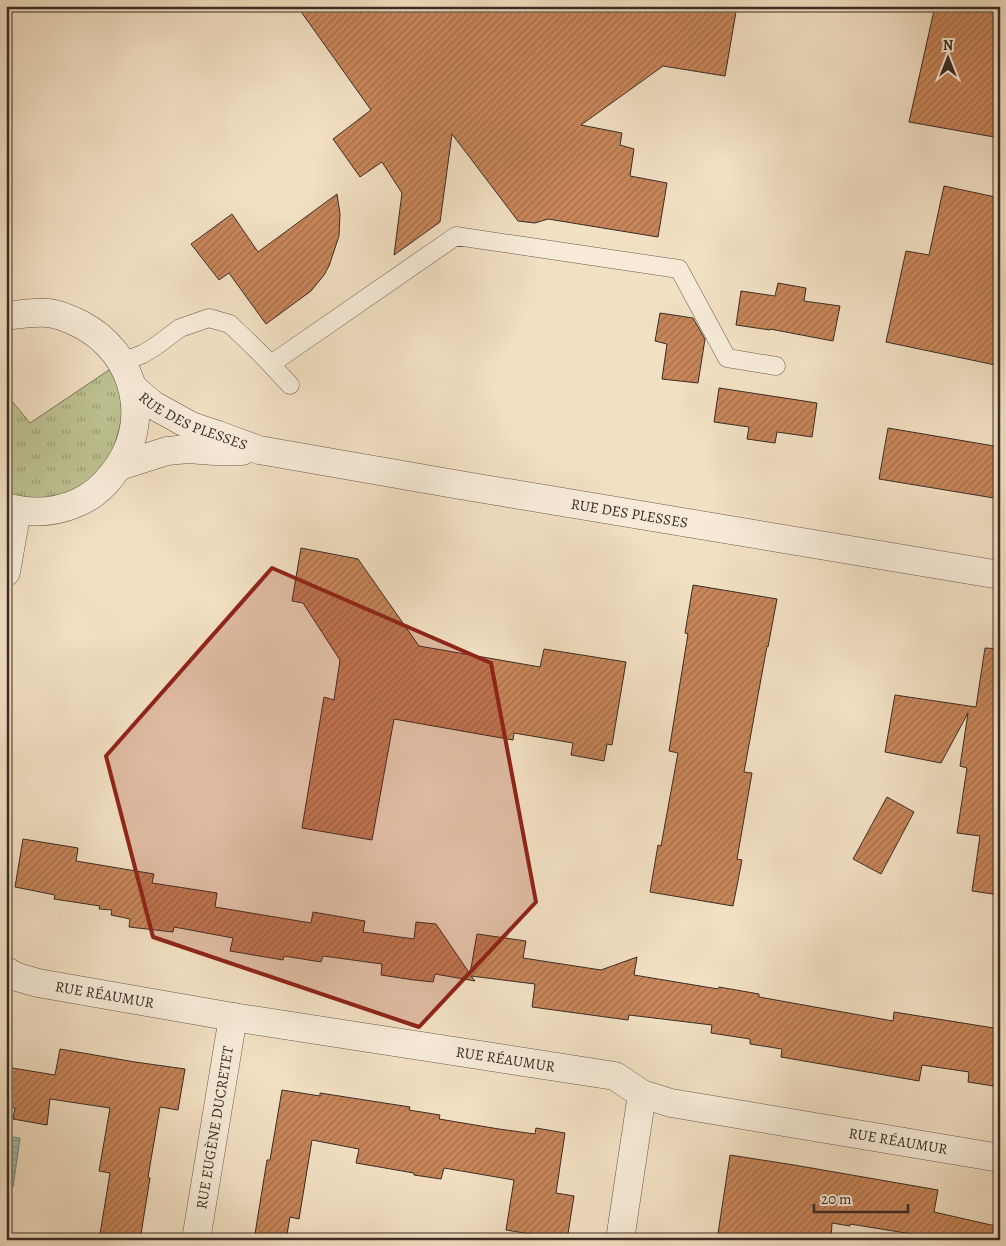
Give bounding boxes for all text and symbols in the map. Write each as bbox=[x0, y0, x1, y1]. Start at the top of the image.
north arrow bbox=[924, 32, 974, 82]
text: N bbox=[943, 36, 953, 55]
street label: RUE DES PLESSES bbox=[134, 387, 250, 455]
street label: RUE DES PLESSES bbox=[569, 494, 690, 533]
street label: RUE RÉAUMUR bbox=[54, 976, 156, 1013]
street label: RUE RÉAUMUR bbox=[455, 1042, 557, 1077]
street label: RUE EUGÈNE DUCRETET bbox=[191, 1044, 238, 1211]
street label: RUE RÉAUMUR bbox=[847, 1123, 950, 1159]
scale bar bbox=[814, 1181, 907, 1213]
text: 20 m bbox=[821, 1189, 852, 1209]

